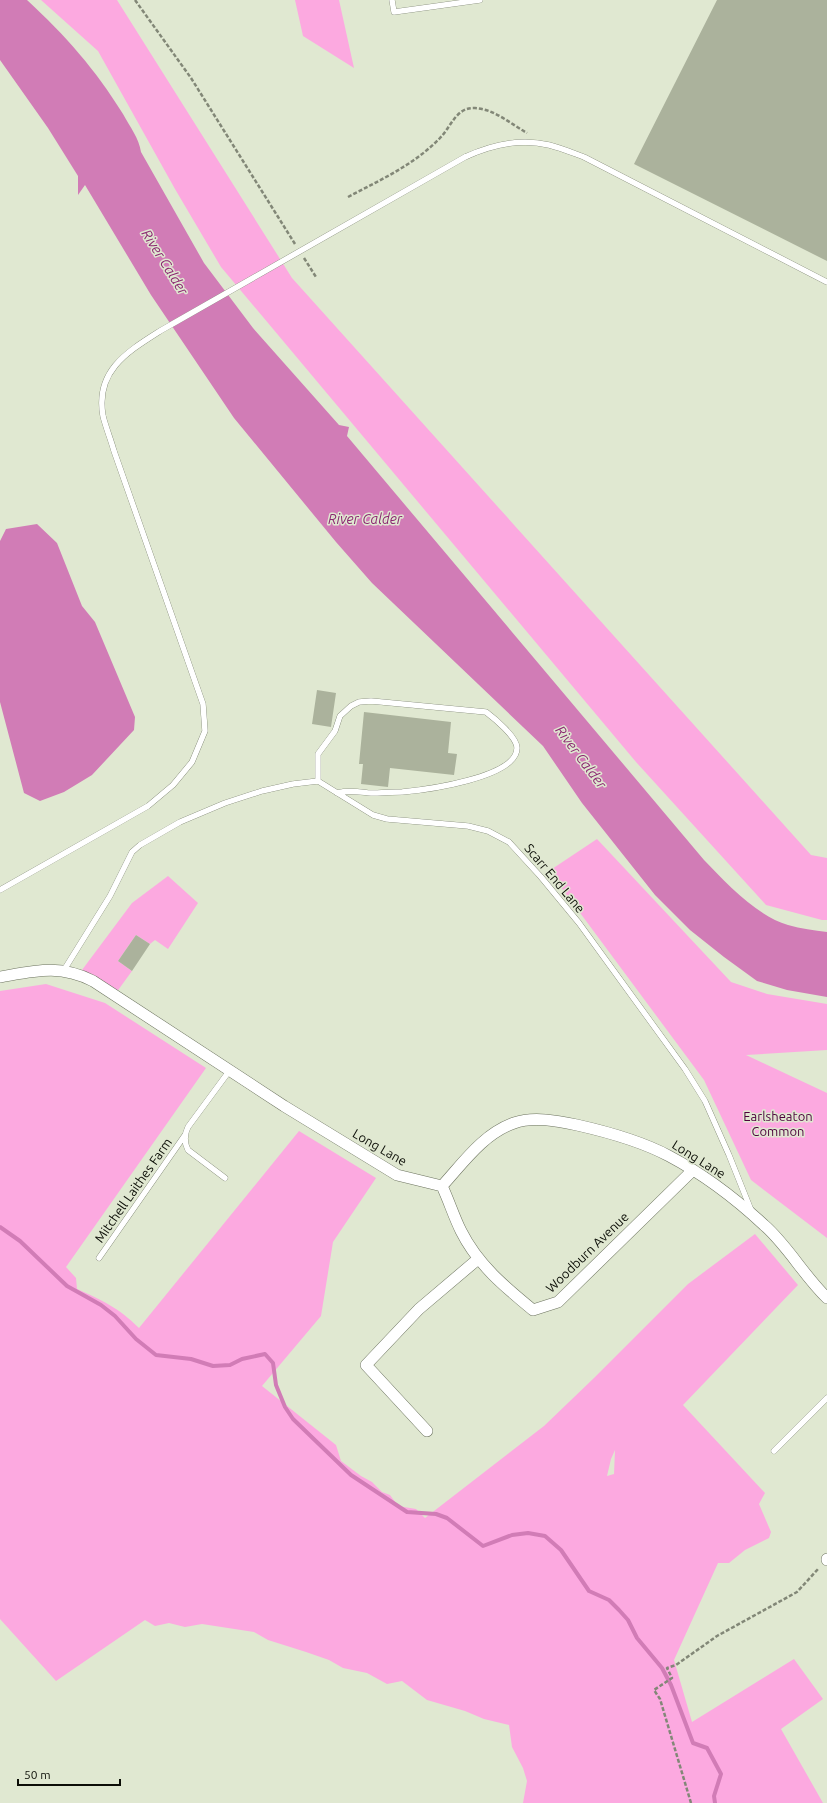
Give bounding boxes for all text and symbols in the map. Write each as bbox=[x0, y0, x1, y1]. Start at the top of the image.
water label: River Calder bbox=[139, 226, 192, 298]
water label: River Calder bbox=[328, 511, 403, 527]
water label: River Calder bbox=[552, 723, 610, 792]
street label: Scarr End Lane bbox=[522, 841, 588, 915]
park label: Earlsheaton Common bbox=[743, 1109, 813, 1138]
street label: Long Lane bbox=[351, 1126, 409, 1168]
street label: Mitchell Laithes Farm bbox=[92, 1135, 174, 1245]
street label: Long Lane bbox=[670, 1137, 728, 1181]
street label: Woodburn Avenue bbox=[543, 1209, 631, 1295]
scale bar bbox=[18, 1761, 120, 1787]
text: 50 m bbox=[24, 1768, 51, 1781]

